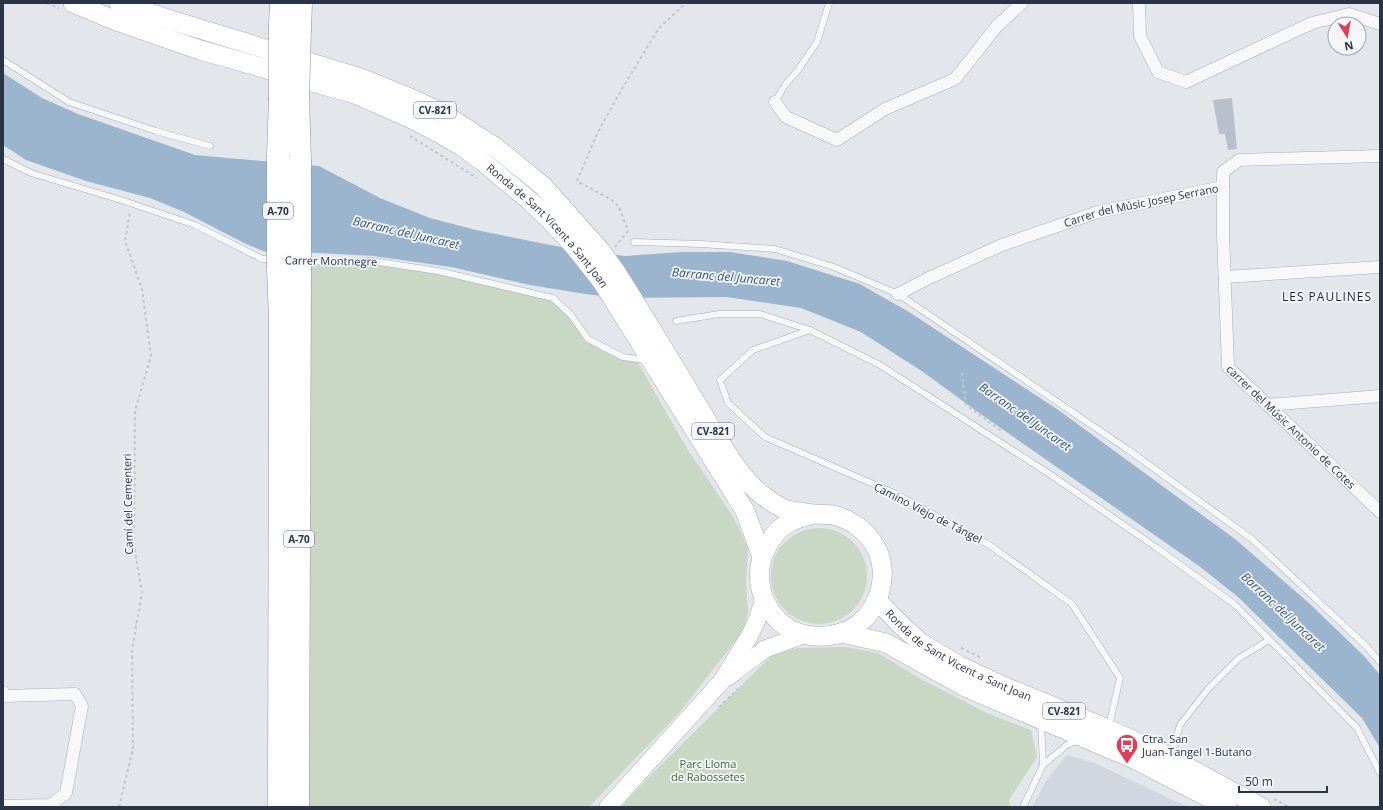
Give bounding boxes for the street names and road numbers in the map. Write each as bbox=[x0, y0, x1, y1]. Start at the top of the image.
road number: CV-821 bbox=[414, 102, 456, 118]
street label: Ronda de Sant Vicent a Sant Joan bbox=[484, 160, 612, 290]
street label: Carrer del Músic Josep Serrano bbox=[1062, 180, 1220, 230]
road number: A-70 bbox=[263, 203, 293, 219]
street label: Carrer Montnegre bbox=[285, 252, 377, 269]
street label: carrer del Músic Antonio de Cotes bbox=[1223, 361, 1359, 492]
road number: CV-821 bbox=[692, 423, 734, 439]
street label: Camí del Cementeri bbox=[119, 453, 136, 555]
street label: Camino Viejo de Tángel bbox=[872, 479, 985, 546]
road number: A-70 bbox=[284, 531, 314, 547]
street label: Ronda de Sant Vicent a Sant Joan bbox=[883, 606, 1034, 704]
road number: CV-821 bbox=[1043, 703, 1085, 719]

